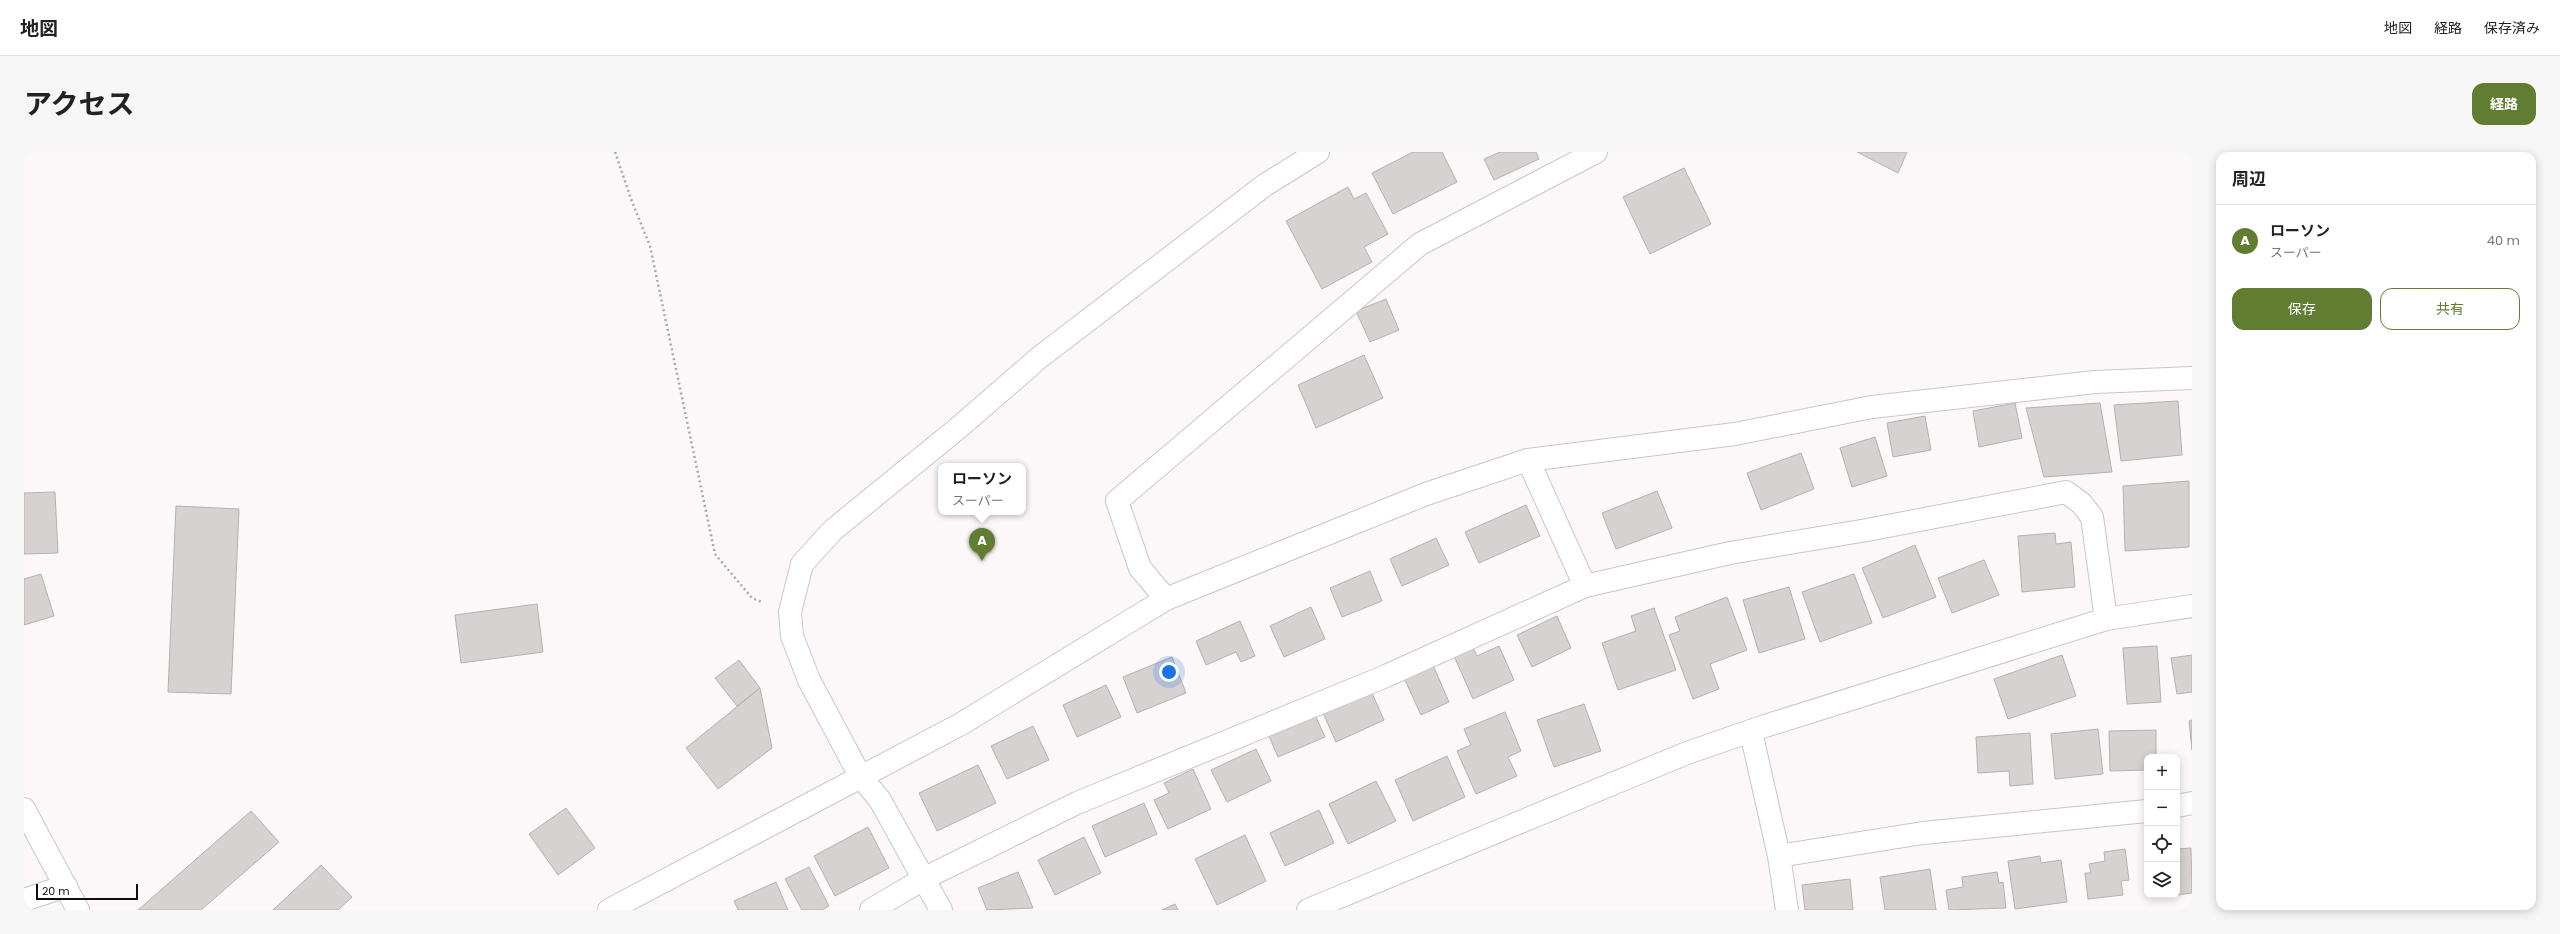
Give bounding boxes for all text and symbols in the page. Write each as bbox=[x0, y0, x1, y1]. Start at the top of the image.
text: 地図 bbox=[20, 15, 58, 42]
text: 地図 bbox=[2384, 18, 2412, 38]
text: 経路 bbox=[2434, 18, 2462, 38]
text: 保存済み bbox=[2484, 18, 2540, 38]
button: 経路 bbox=[2472, 83, 2536, 125]
text: アクセス bbox=[24, 85, 135, 124]
text: 周辺 bbox=[2232, 167, 2266, 191]
text: ローソン bbox=[2270, 220, 2330, 241]
text: A bbox=[2240, 231, 2250, 250]
text: 40 m bbox=[2487, 231, 2520, 250]
text: スーパー bbox=[2270, 243, 2322, 262]
button: 保存 bbox=[2232, 288, 2372, 330]
button: 共有 bbox=[2380, 288, 2520, 330]
popup bbox=[938, 463, 1026, 515]
text: ローソン bbox=[952, 468, 1012, 489]
text: スーパー bbox=[952, 491, 1004, 510]
pin: A bbox=[969, 528, 995, 561]
your location bbox=[1159, 662, 1179, 682]
map controls bbox=[2144, 754, 2180, 898]
button: + bbox=[2144, 754, 2180, 790]
button: − bbox=[2144, 790, 2180, 826]
button: locate bbox=[2144, 826, 2180, 862]
button: layers bbox=[2144, 862, 2180, 898]
scale bar bbox=[36, 882, 138, 901]
text: 20 m bbox=[42, 883, 70, 899]

